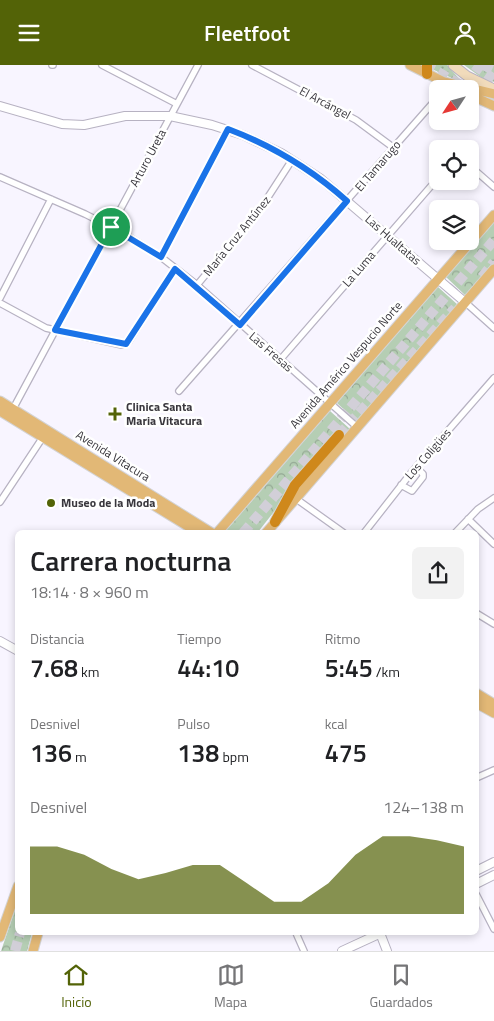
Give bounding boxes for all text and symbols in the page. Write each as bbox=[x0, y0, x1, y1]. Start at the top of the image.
text: Fleetfoot bbox=[204, 16, 290, 50]
icon: menu bbox=[15, 19, 43, 47]
icon: person bbox=[451, 19, 479, 47]
north arrow bbox=[429, 80, 479, 130]
map controls bbox=[429, 80, 479, 250]
street label: El Arcángel bbox=[296, 81, 354, 124]
street label: Arturo Ureta bbox=[124, 126, 171, 190]
street label: El Tamarugo bbox=[350, 136, 405, 195]
button: locate bbox=[429, 140, 479, 190]
street label: María Cruz Antúnez bbox=[198, 191, 275, 280]
button: layers bbox=[429, 200, 479, 250]
pin bbox=[90, 206, 132, 248]
street label: Las Hualtatas bbox=[361, 210, 426, 270]
icon: arrive bbox=[97, 213, 125, 241]
street label: La Luma bbox=[338, 246, 380, 291]
street label: Avenida Américo Vespucio Norte bbox=[285, 297, 406, 433]
street label: Las Fresas bbox=[245, 327, 298, 377]
place label: Clinica Santa Maria Vitacura bbox=[126, 397, 202, 430]
marker: Clinica Santa Maria Vitacura bbox=[108, 407, 122, 421]
street label: Los Coligües bbox=[400, 424, 456, 484]
street label: Avenida Vitacura bbox=[72, 425, 154, 486]
place label: Museo de la Moda bbox=[61, 493, 155, 512]
marker: Museo de la Moda bbox=[45, 497, 57, 509]
text: Carrera nocturna bbox=[30, 539, 232, 582]
button: share bbox=[412, 547, 464, 599]
text: 18:14 · 8 × 960 m bbox=[30, 580, 149, 604]
text: Distancia bbox=[30, 628, 84, 649]
text: Tiempo bbox=[177, 628, 221, 649]
text: Ritmo bbox=[325, 628, 360, 649]
text: 7.68 bbox=[30, 649, 78, 687]
text: 44:10 bbox=[177, 649, 239, 687]
text: 5:45 bbox=[325, 649, 373, 687]
text: km bbox=[78, 661, 99, 682]
text: /km bbox=[373, 661, 400, 682]
text: Desnivel bbox=[30, 713, 80, 734]
text: Pulso bbox=[177, 713, 210, 734]
text: kcal bbox=[325, 713, 348, 734]
text: 136 bbox=[30, 734, 72, 772]
text: 138 bbox=[177, 734, 219, 772]
text: 475 bbox=[325, 734, 367, 772]
text: m bbox=[72, 746, 87, 767]
text: bpm bbox=[219, 746, 249, 767]
text: Desnivel bbox=[30, 795, 87, 819]
text: 124–138 m bbox=[383, 795, 464, 819]
tab: Inicio bbox=[61, 961, 92, 1012]
tab: Mapa bbox=[214, 961, 247, 1012]
tab: Guardados bbox=[369, 961, 433, 1012]

